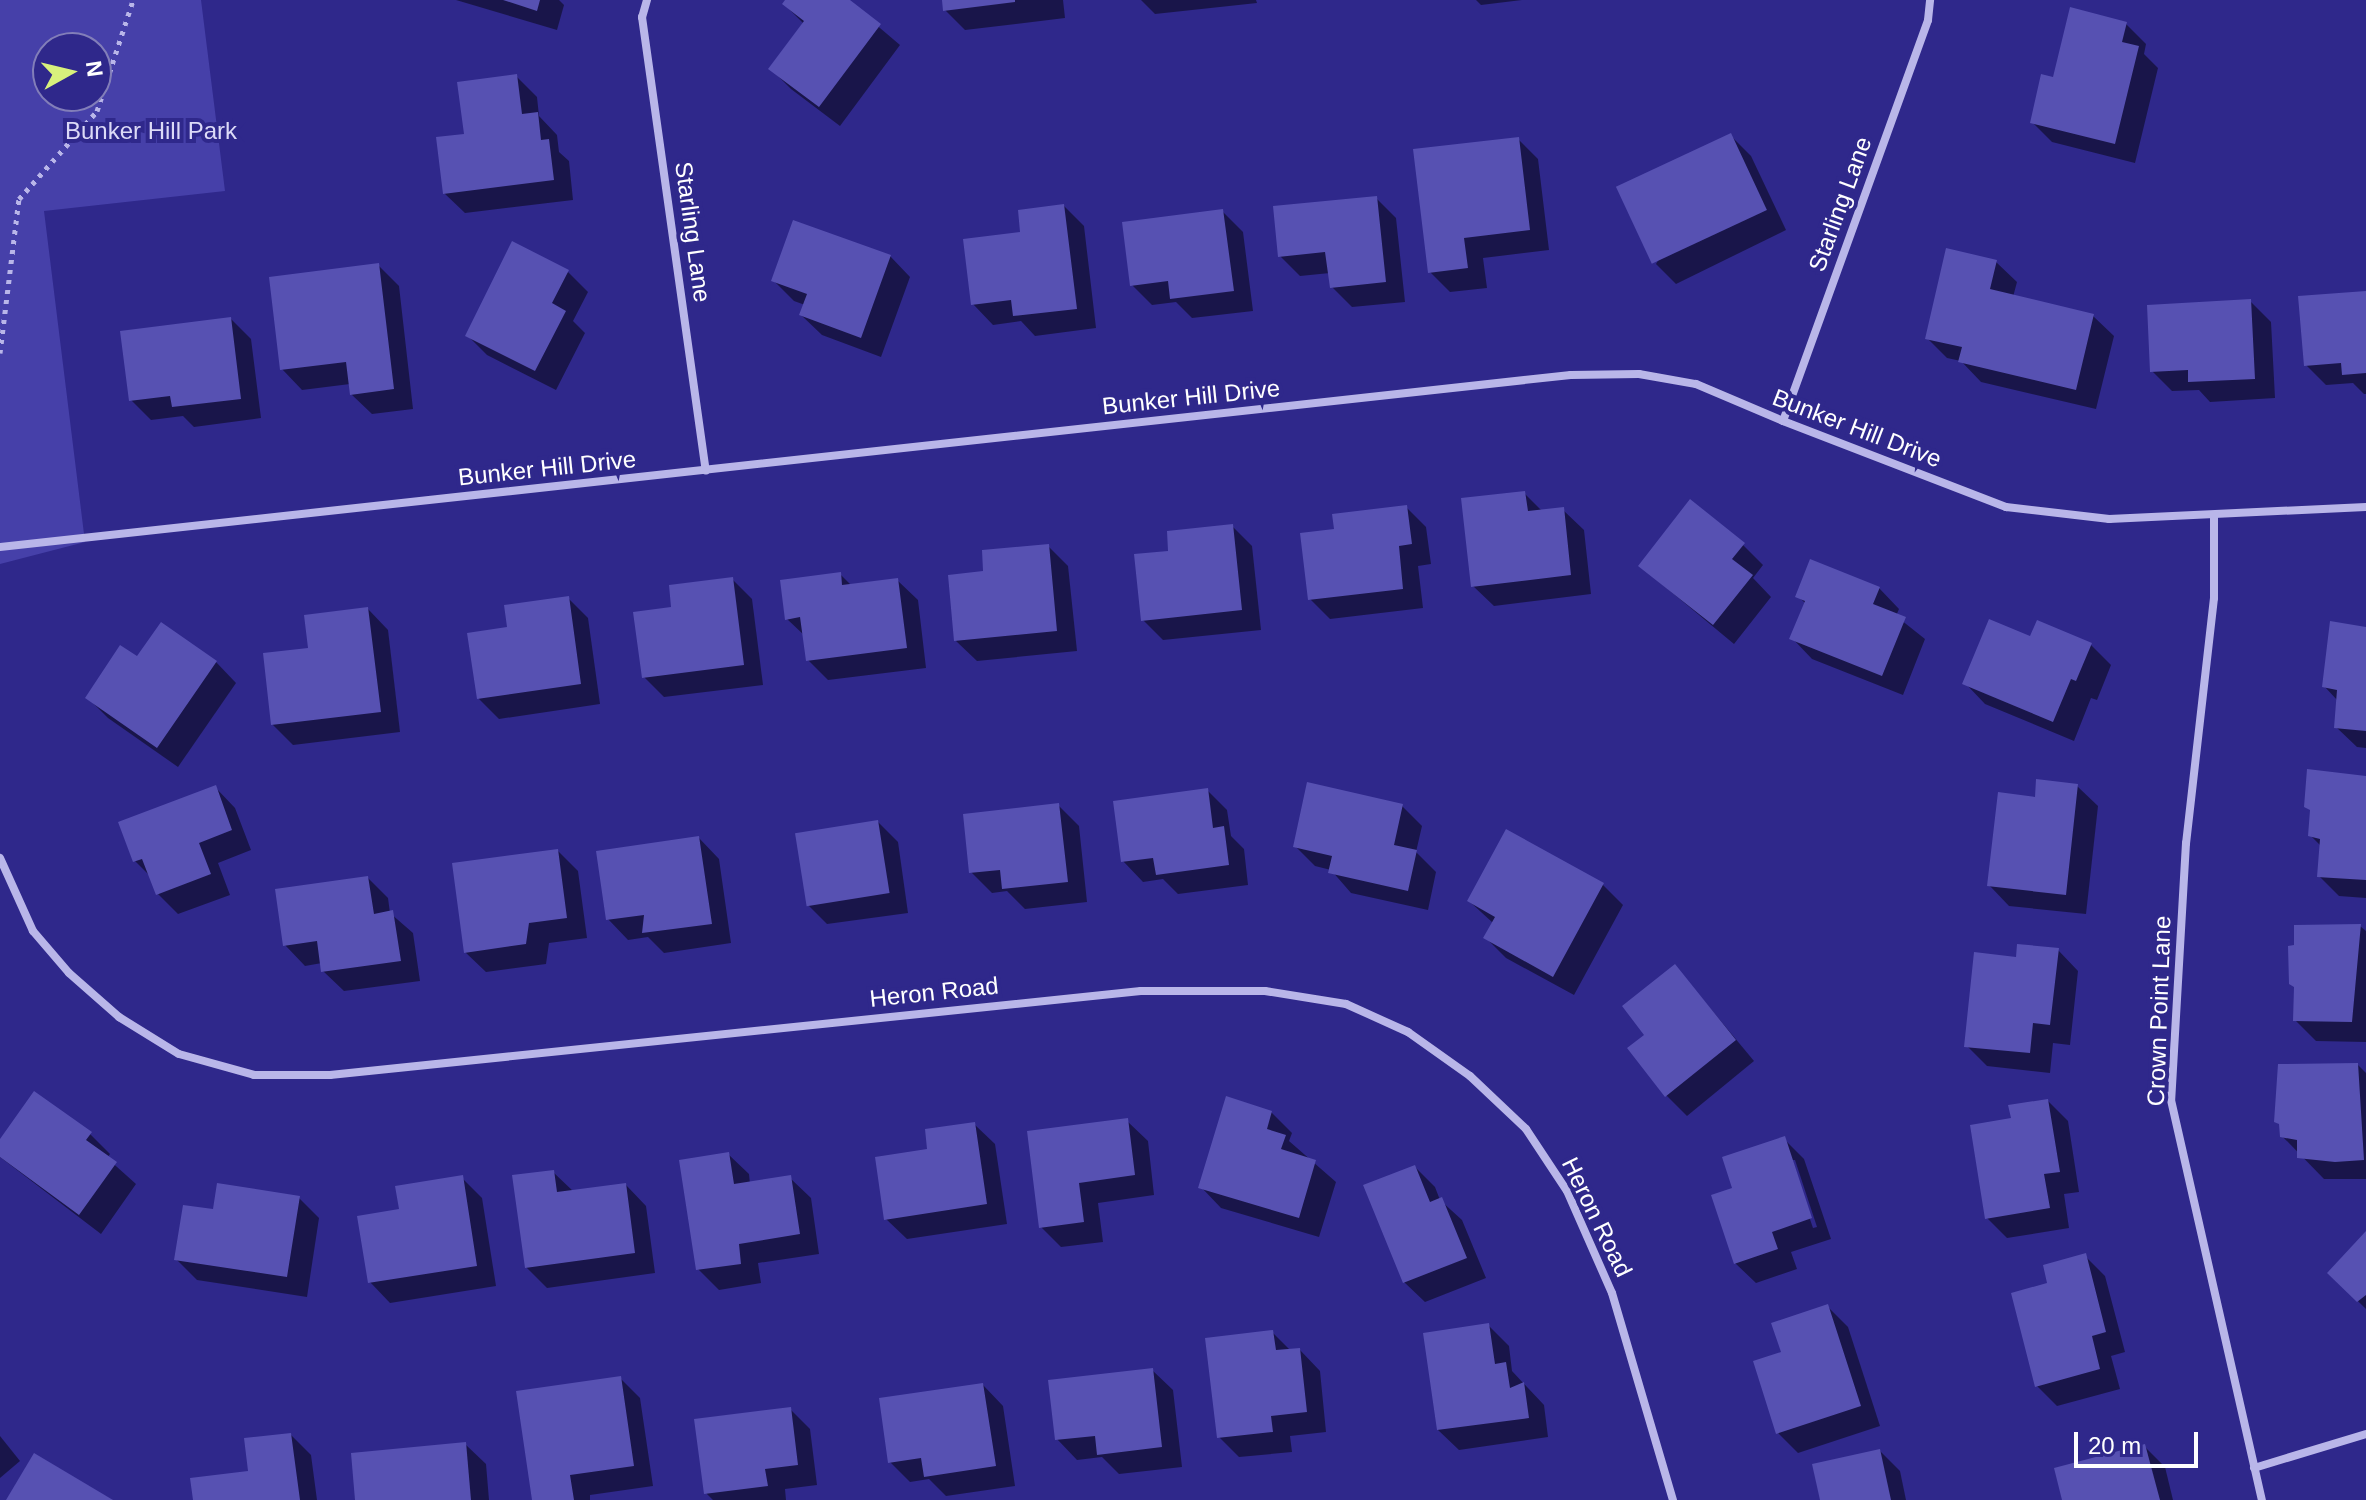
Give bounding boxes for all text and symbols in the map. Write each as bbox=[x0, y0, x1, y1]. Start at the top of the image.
north arrow bbox=[32, 32, 112, 112]
text: N bbox=[81, 59, 108, 78]
park label: Bunker Hill Park bbox=[65, 117, 237, 145]
street label: Starling Lane bbox=[1802, 133, 1878, 275]
street label: Starling Lane bbox=[669, 160, 717, 304]
street label: Bunker Hill Drive bbox=[1101, 373, 1281, 421]
street label: Bunker Hill Drive bbox=[1768, 383, 1946, 473]
street label: Bunker Hill Drive bbox=[457, 444, 637, 492]
street label: Crown Point Lane bbox=[2141, 915, 2177, 1107]
street label: Heron Road bbox=[868, 971, 1000, 1013]
street label: Heron Road bbox=[1556, 1153, 1638, 1281]
scale bar bbox=[2078, 1416, 2202, 1466]
text: 20 m bbox=[2088, 1432, 2141, 1459]

